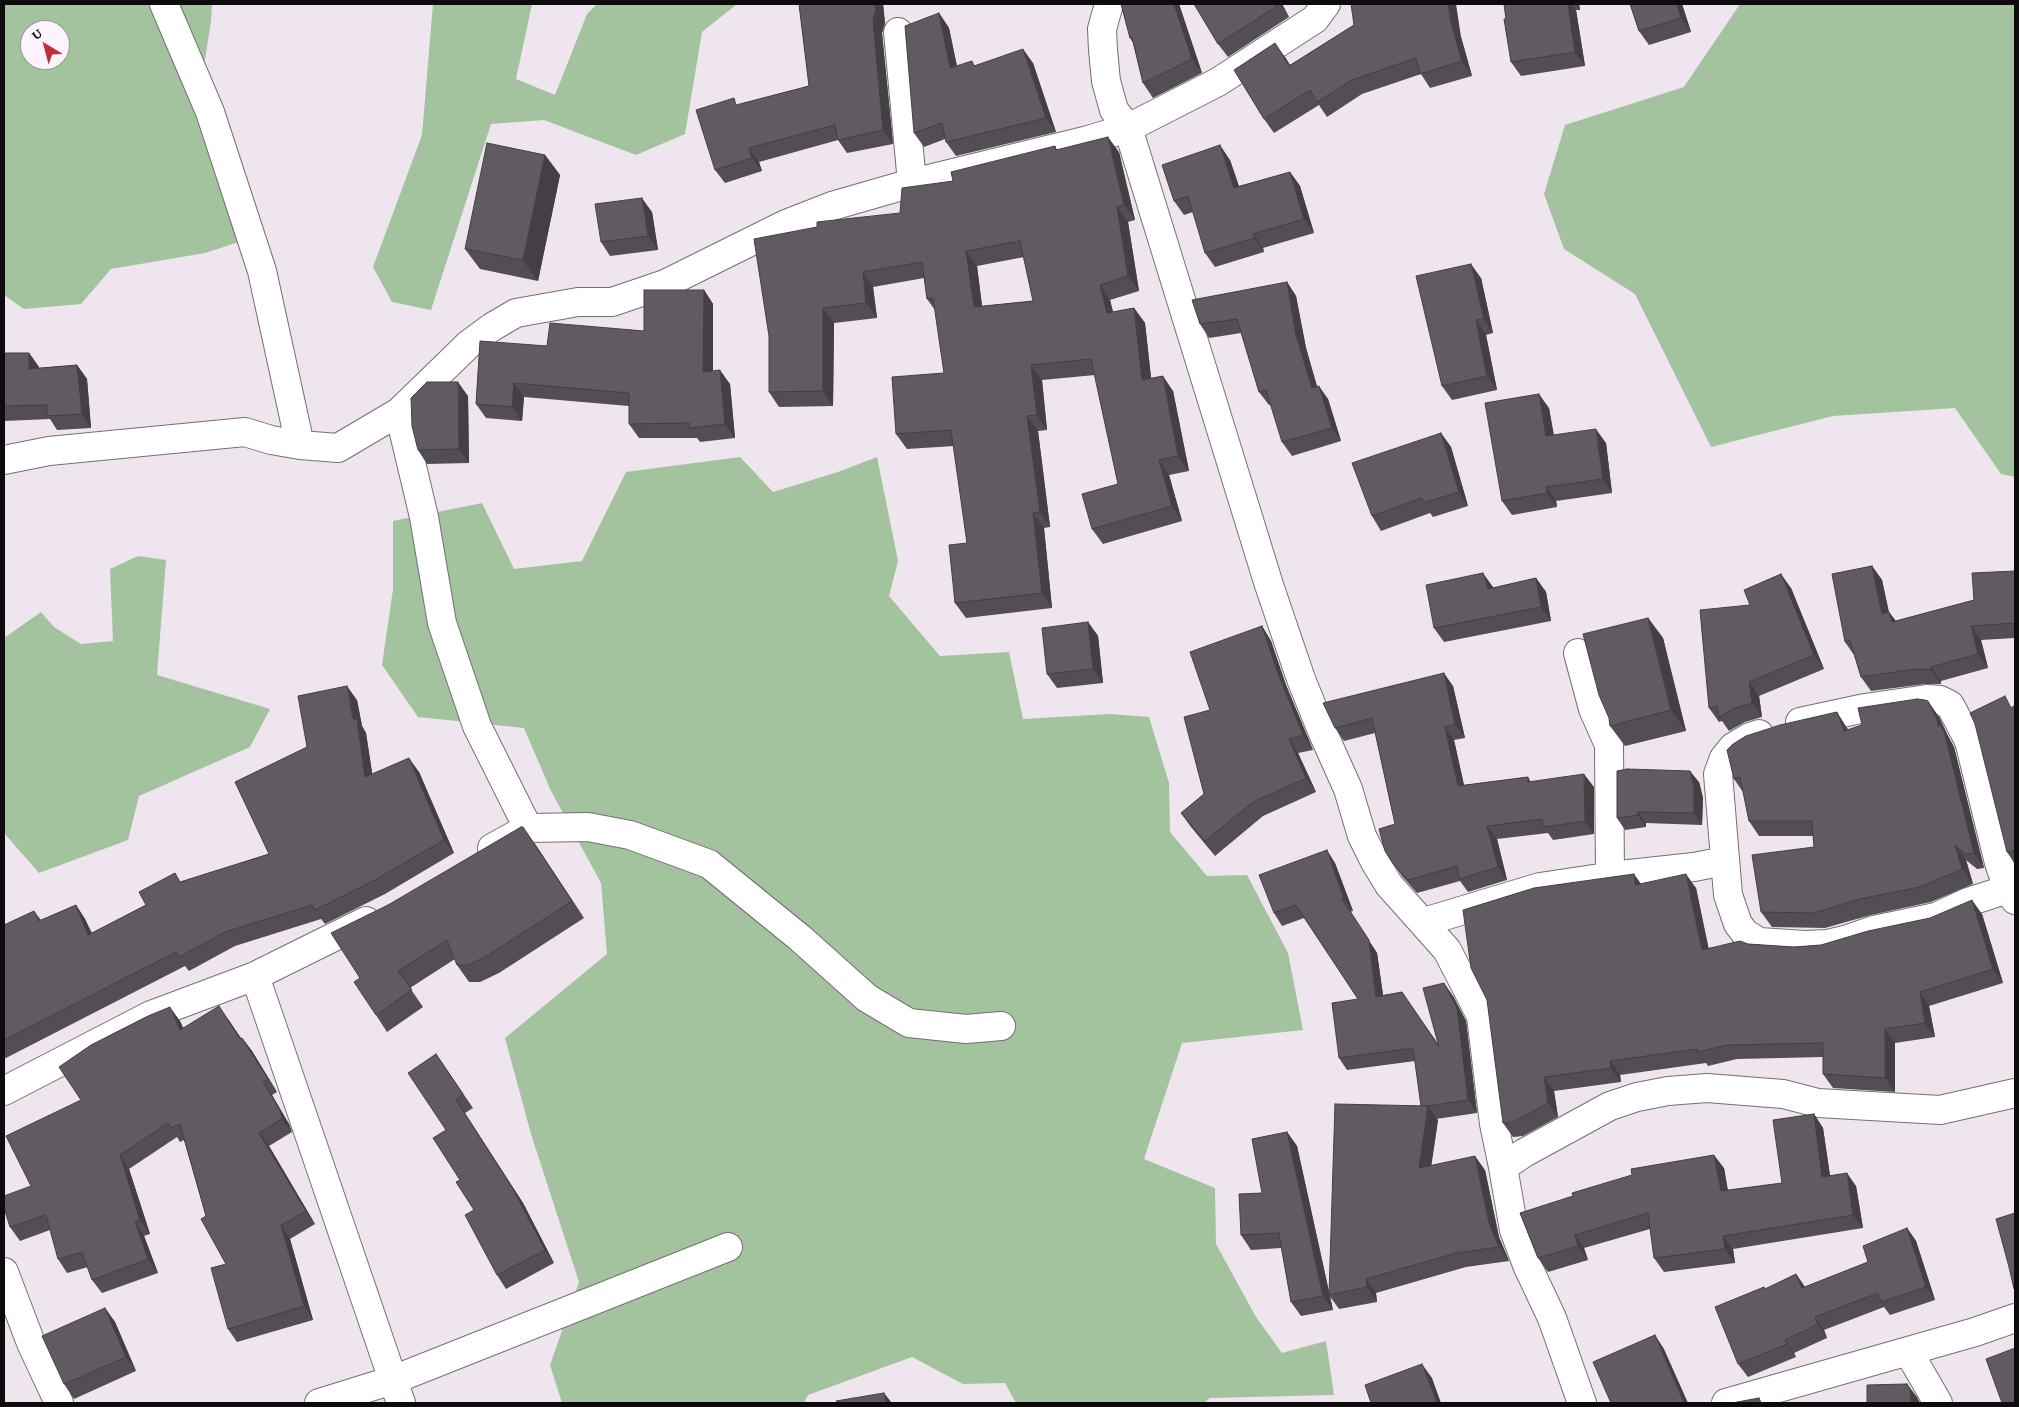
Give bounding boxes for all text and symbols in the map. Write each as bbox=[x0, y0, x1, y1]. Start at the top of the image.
north arrow bbox=[20, 20, 70, 70]
text: U bbox=[28, 25, 45, 43]

